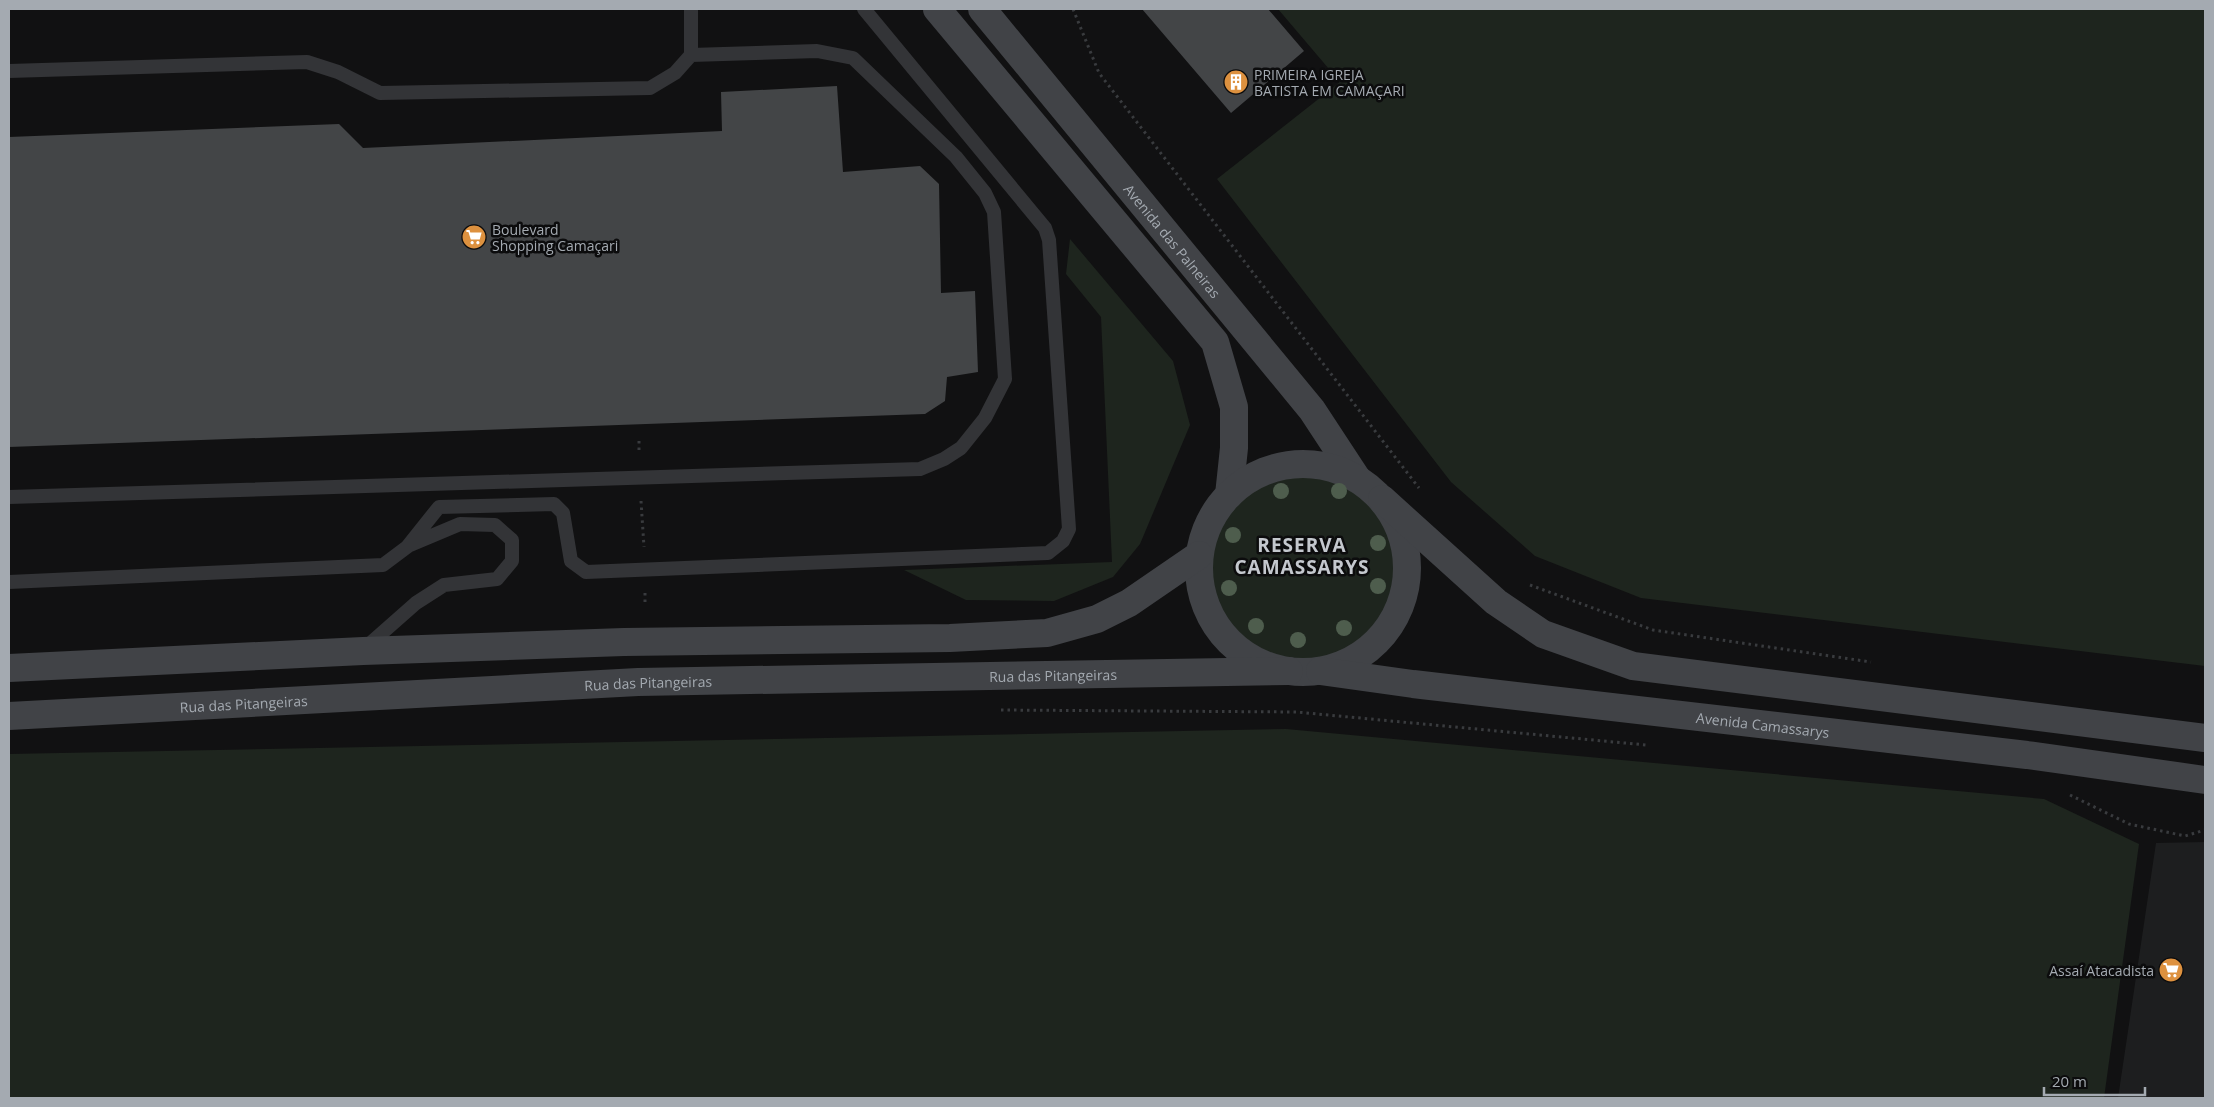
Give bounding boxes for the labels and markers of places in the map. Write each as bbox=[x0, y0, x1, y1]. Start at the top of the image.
place label: PRIMEIRA IGREJA BATISTA EM CAMAÇARI bbox=[1254, 65, 1405, 100]
building icon: PRIMEIRA IGREJA BATISTA EM CAMAÇARI bbox=[1223, 69, 1249, 95]
place label: Boulevard Shopping Camaçari bbox=[492, 220, 618, 255]
supermarket icon: Boulevard Shopping Camaçari bbox=[461, 224, 487, 250]
supermarket icon: Assaí Atacadista bbox=[2158, 957, 2184, 983]
place label: Assaí Atacadista bbox=[2049, 961, 2154, 980]

